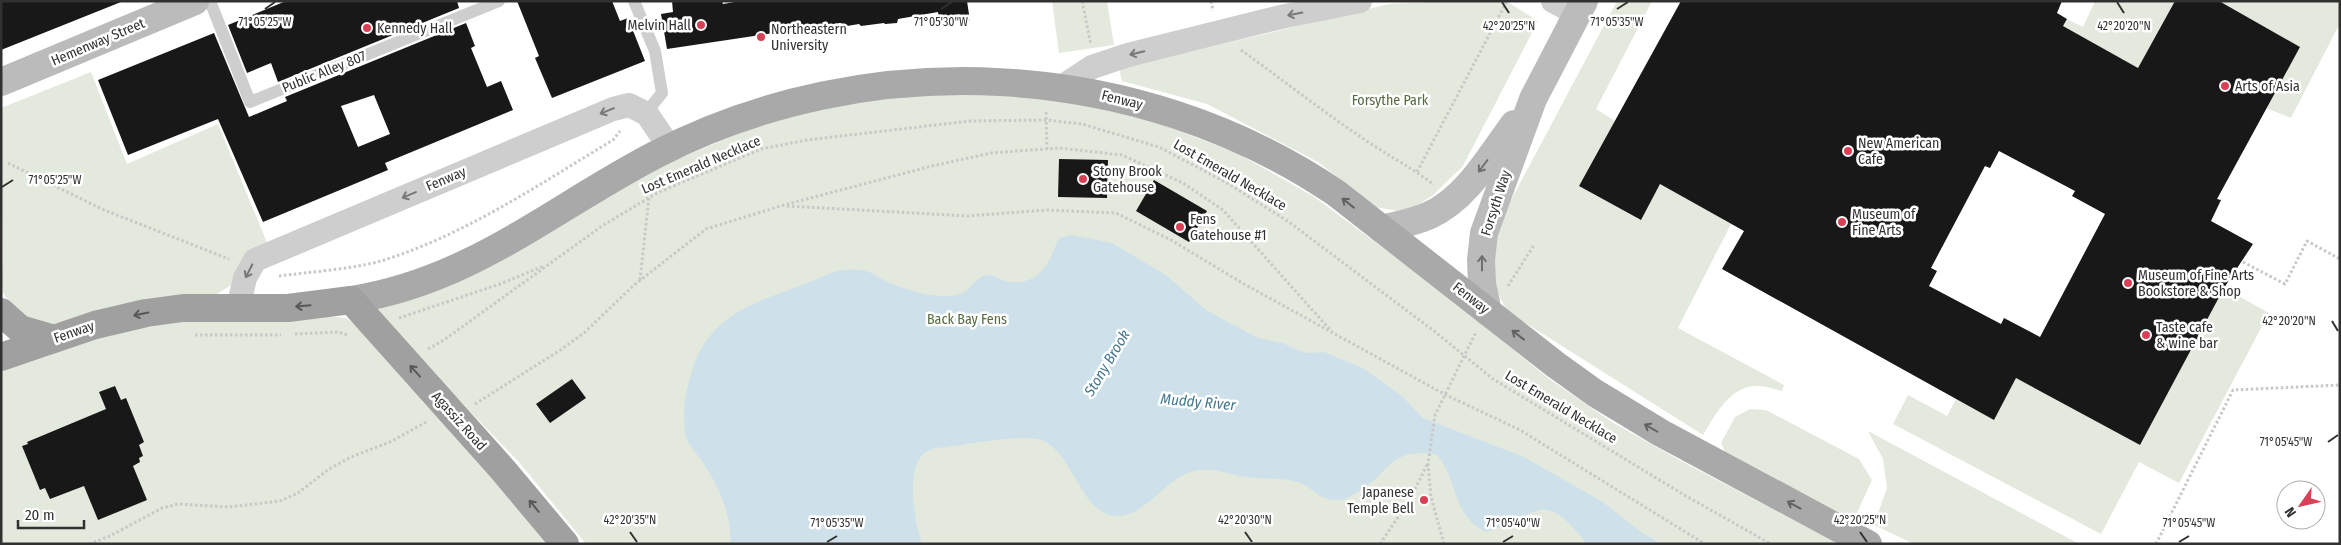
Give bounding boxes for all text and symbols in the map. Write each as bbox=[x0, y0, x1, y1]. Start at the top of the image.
one-way arrow bbox=[1287, 10, 1303, 20]
street label: Hemenway Street bbox=[49, 14, 148, 69]
text: 71°05'25"W bbox=[239, 15, 291, 29]
text: 71°05'30"W bbox=[914, 15, 968, 29]
text: 71°05'35"W bbox=[1591, 15, 1643, 29]
place label: Melvin Hall bbox=[628, 17, 691, 34]
marker: Melvin Hall bbox=[695, 19, 707, 31]
text: 42°20'25"N bbox=[1483, 19, 1535, 33]
text: 42°20'20"N bbox=[2097, 19, 2151, 33]
place label: Kennedy Hall bbox=[377, 20, 453, 37]
place label: Northeastern University bbox=[771, 21, 847, 54]
marker: Kennedy Hall bbox=[361, 22, 373, 34]
marker: Northeastern University bbox=[755, 31, 767, 43]
street label: Public Alley 807 bbox=[280, 47, 369, 97]
one-way arrow bbox=[1130, 49, 1146, 58]
place label: Arts of Asia bbox=[2235, 78, 2300, 95]
marker: Arts of Asia bbox=[2219, 80, 2231, 92]
street label: Fenway bbox=[1100, 87, 1145, 113]
park label: Forsythe Park bbox=[1352, 92, 1429, 109]
one-way arrow bbox=[600, 107, 615, 116]
street label: Lost Emerald Necklace bbox=[639, 132, 763, 198]
place label: New American Cafe bbox=[1858, 135, 1939, 168]
street label: Lost Emerald Necklace bbox=[1170, 136, 1290, 214]
marker: New American Cafe bbox=[1842, 145, 1854, 157]
one-way arrow bbox=[1477, 159, 1488, 172]
street label: Fenway bbox=[423, 163, 469, 195]
place label: Stony Brook Gatehouse bbox=[1093, 163, 1162, 196]
street label: Forsyth Way bbox=[1477, 167, 1515, 238]
text: 71°05'25"W bbox=[29, 173, 81, 187]
marker: Stony Brook Gatehouse bbox=[1077, 173, 1089, 185]
one-way arrow bbox=[402, 190, 417, 200]
one-way arrow bbox=[1341, 198, 1355, 208]
place label: Museum of Fine Arts bbox=[1852, 206, 1917, 239]
place label: Fens Gatehouse #1 bbox=[1190, 211, 1266, 244]
marker: Museum of Fine Arts bbox=[1836, 216, 1848, 228]
marker: Fens Gatehouse #1 bbox=[1174, 221, 1186, 233]
one-way arrow bbox=[1477, 256, 1486, 272]
one-way arrow bbox=[244, 263, 253, 278]
place label: Museum of Fine Arts Bookstore & Shop bbox=[2138, 267, 2254, 300]
marker: Museum of Fine Arts Bookstore & Shop bbox=[2122, 277, 2134, 289]
street label: Fenway bbox=[1449, 278, 1493, 318]
one-way arrow bbox=[295, 302, 311, 311]
one-way arrow bbox=[133, 309, 149, 319]
park label: Back Bay Fens bbox=[927, 311, 1007, 328]
text: 42°20'20"N bbox=[2262, 314, 2316, 328]
street label: Fenway bbox=[51, 317, 97, 347]
place label: Taste cafe & wine bar bbox=[2156, 319, 2218, 352]
water label: Stony Brook bbox=[1080, 326, 1134, 400]
marker: Taste cafe & wine bar bbox=[2140, 329, 2152, 341]
one-way arrow bbox=[1512, 330, 1525, 341]
one-way arrow bbox=[409, 365, 420, 378]
street label: Lost Emerald Necklace bbox=[1502, 367, 1620, 447]
street label: Agassiz Road bbox=[428, 388, 490, 454]
water label: Muddy River bbox=[1160, 390, 1237, 414]
one-way arrow bbox=[1645, 422, 1659, 432]
text: 71°05'45"W bbox=[2260, 435, 2312, 449]
north arrow bbox=[2276, 480, 2326, 530]
place label: Japanese Temple Bell bbox=[1347, 484, 1414, 517]
marker: Japanese Temple Bell bbox=[1418, 494, 1430, 506]
scale bar bbox=[18, 498, 84, 530]
one-way arrow bbox=[529, 500, 540, 513]
one-way arrow bbox=[1787, 500, 1802, 509]
text: N bbox=[2281, 504, 2300, 520]
text: 20 m bbox=[25, 506, 55, 524]
text: 42°20'35"N bbox=[604, 513, 656, 527]
text: 42°20'30"N bbox=[1218, 513, 1272, 527]
text: 42°20'25"N bbox=[1834, 513, 1886, 527]
text: 71°05'35"W bbox=[811, 516, 863, 530]
text: 71°05'40"W bbox=[1486, 516, 1540, 530]
text: 71°05'45"W bbox=[2163, 516, 2215, 530]

